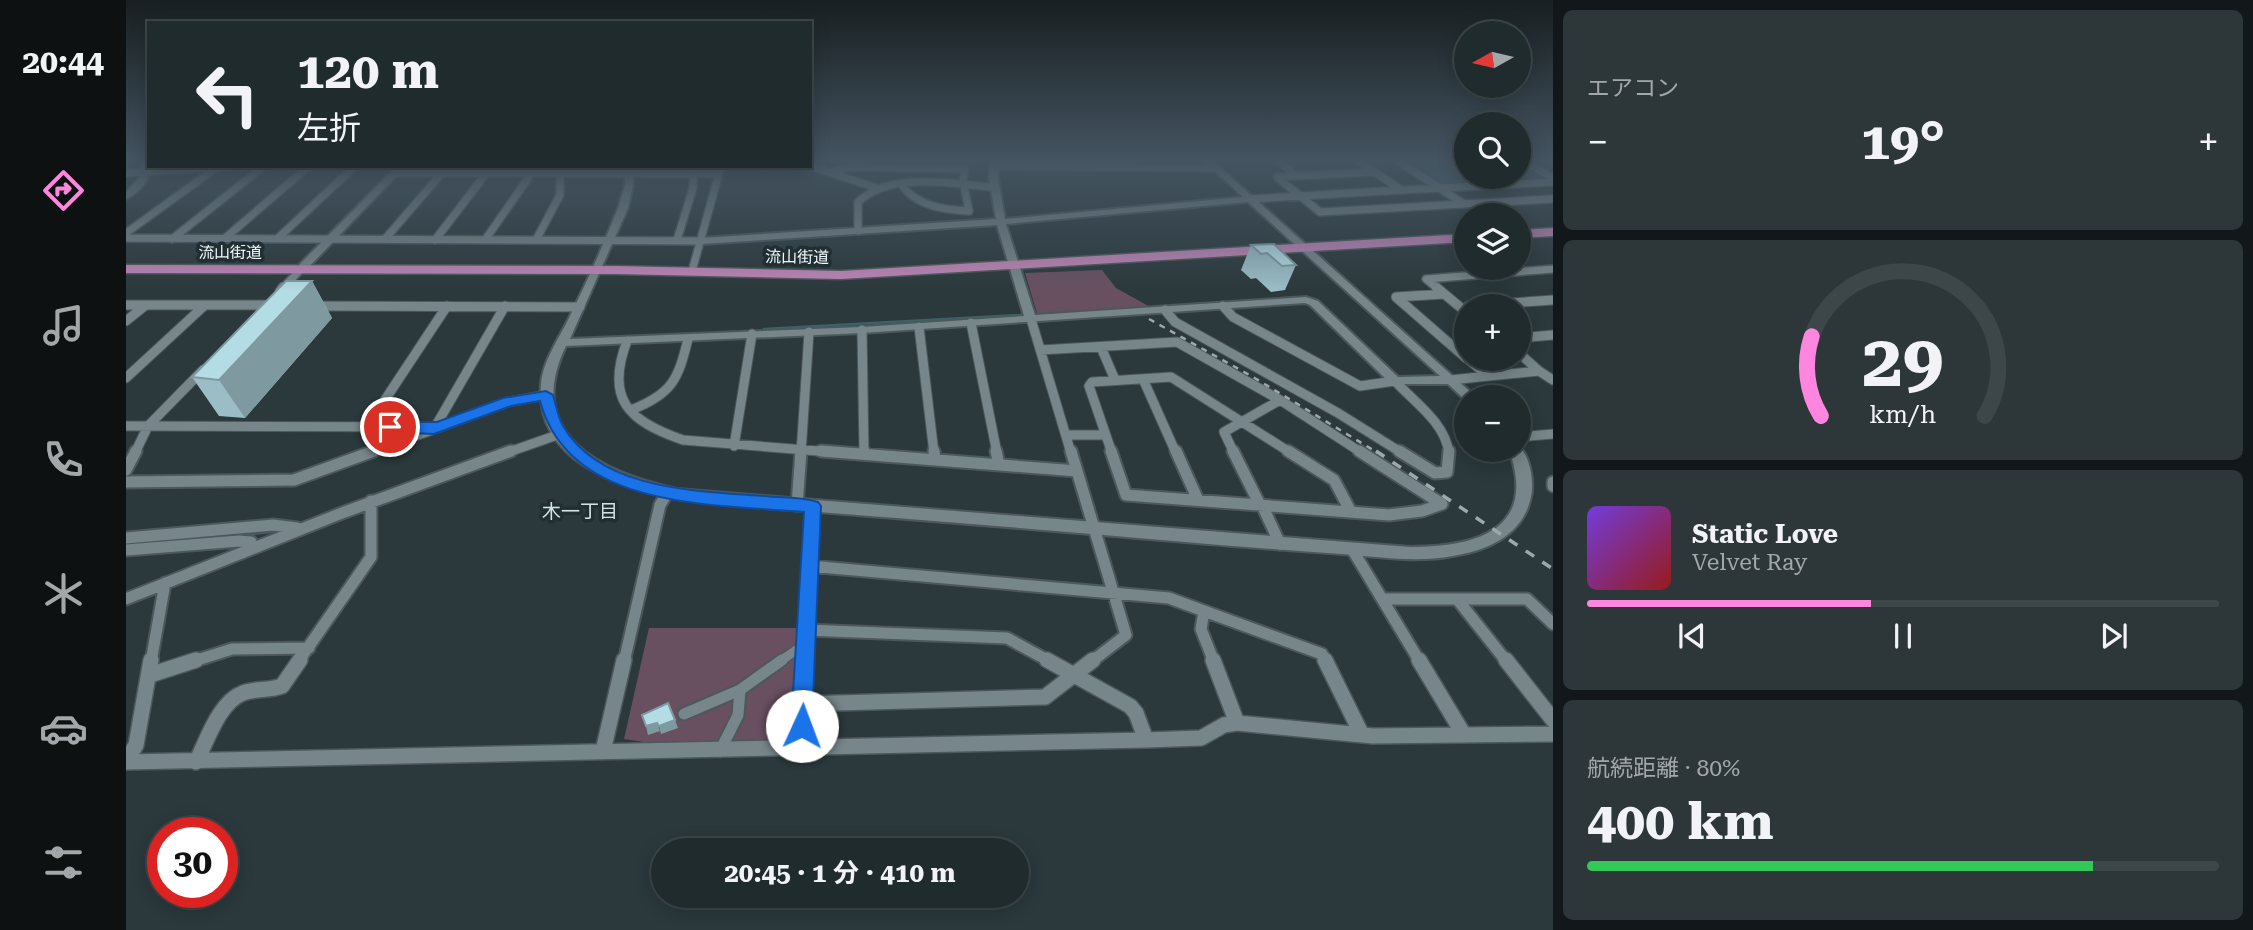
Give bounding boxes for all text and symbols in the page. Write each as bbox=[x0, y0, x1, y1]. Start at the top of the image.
north arrow bbox=[1454, 21, 1531, 98]
map controls bbox=[1454, 21, 1531, 462]
text: 20:44 bbox=[22, 43, 104, 81]
text: 120 m bbox=[297, 43, 439, 100]
icon: left bbox=[182, 49, 273, 140]
text: エアコン bbox=[1587, 75, 1679, 102]
text: 左折 bbox=[297, 109, 361, 147]
text: 19° bbox=[1861, 111, 1945, 172]
button: search bbox=[1454, 112, 1531, 189]
text: − bbox=[1587, 120, 1608, 164]
text: + bbox=[2198, 120, 2219, 164]
icon: directions bbox=[39, 166, 88, 215]
button: layers bbox=[1454, 203, 1531, 280]
street label: 流山街道 bbox=[198, 243, 262, 262]
street label: 流山街道 bbox=[765, 247, 829, 267]
button: + bbox=[1454, 294, 1531, 371]
icon: music bbox=[39, 301, 88, 350]
text: 29 bbox=[1862, 319, 1944, 404]
button: − bbox=[1454, 385, 1531, 462]
pin bbox=[360, 397, 420, 457]
text: km/h bbox=[1870, 400, 1936, 429]
icon: arrive bbox=[371, 408, 409, 446]
icon: phone bbox=[39, 435, 88, 484]
district label: 木一丁目 bbox=[542, 500, 618, 523]
text: Static Love bbox=[1692, 519, 1838, 549]
text: Velvet Ray bbox=[1692, 549, 1807, 576]
icon: climate bbox=[39, 569, 88, 618]
icon: previous bbox=[1673, 617, 1711, 655]
icon: pause bbox=[1884, 617, 1922, 655]
icon: next bbox=[2095, 617, 2133, 655]
position arrow bbox=[765, 689, 839, 763]
icon: car bbox=[39, 704, 88, 753]
text: 航続距離 · 80% bbox=[1587, 755, 1740, 782]
text: 400 km bbox=[1587, 791, 1774, 852]
speed limit sign: 30 bbox=[147, 817, 238, 908]
icon: filters bbox=[39, 838, 88, 887]
text: 20:45 · 1 分 · 410 m bbox=[724, 858, 956, 888]

